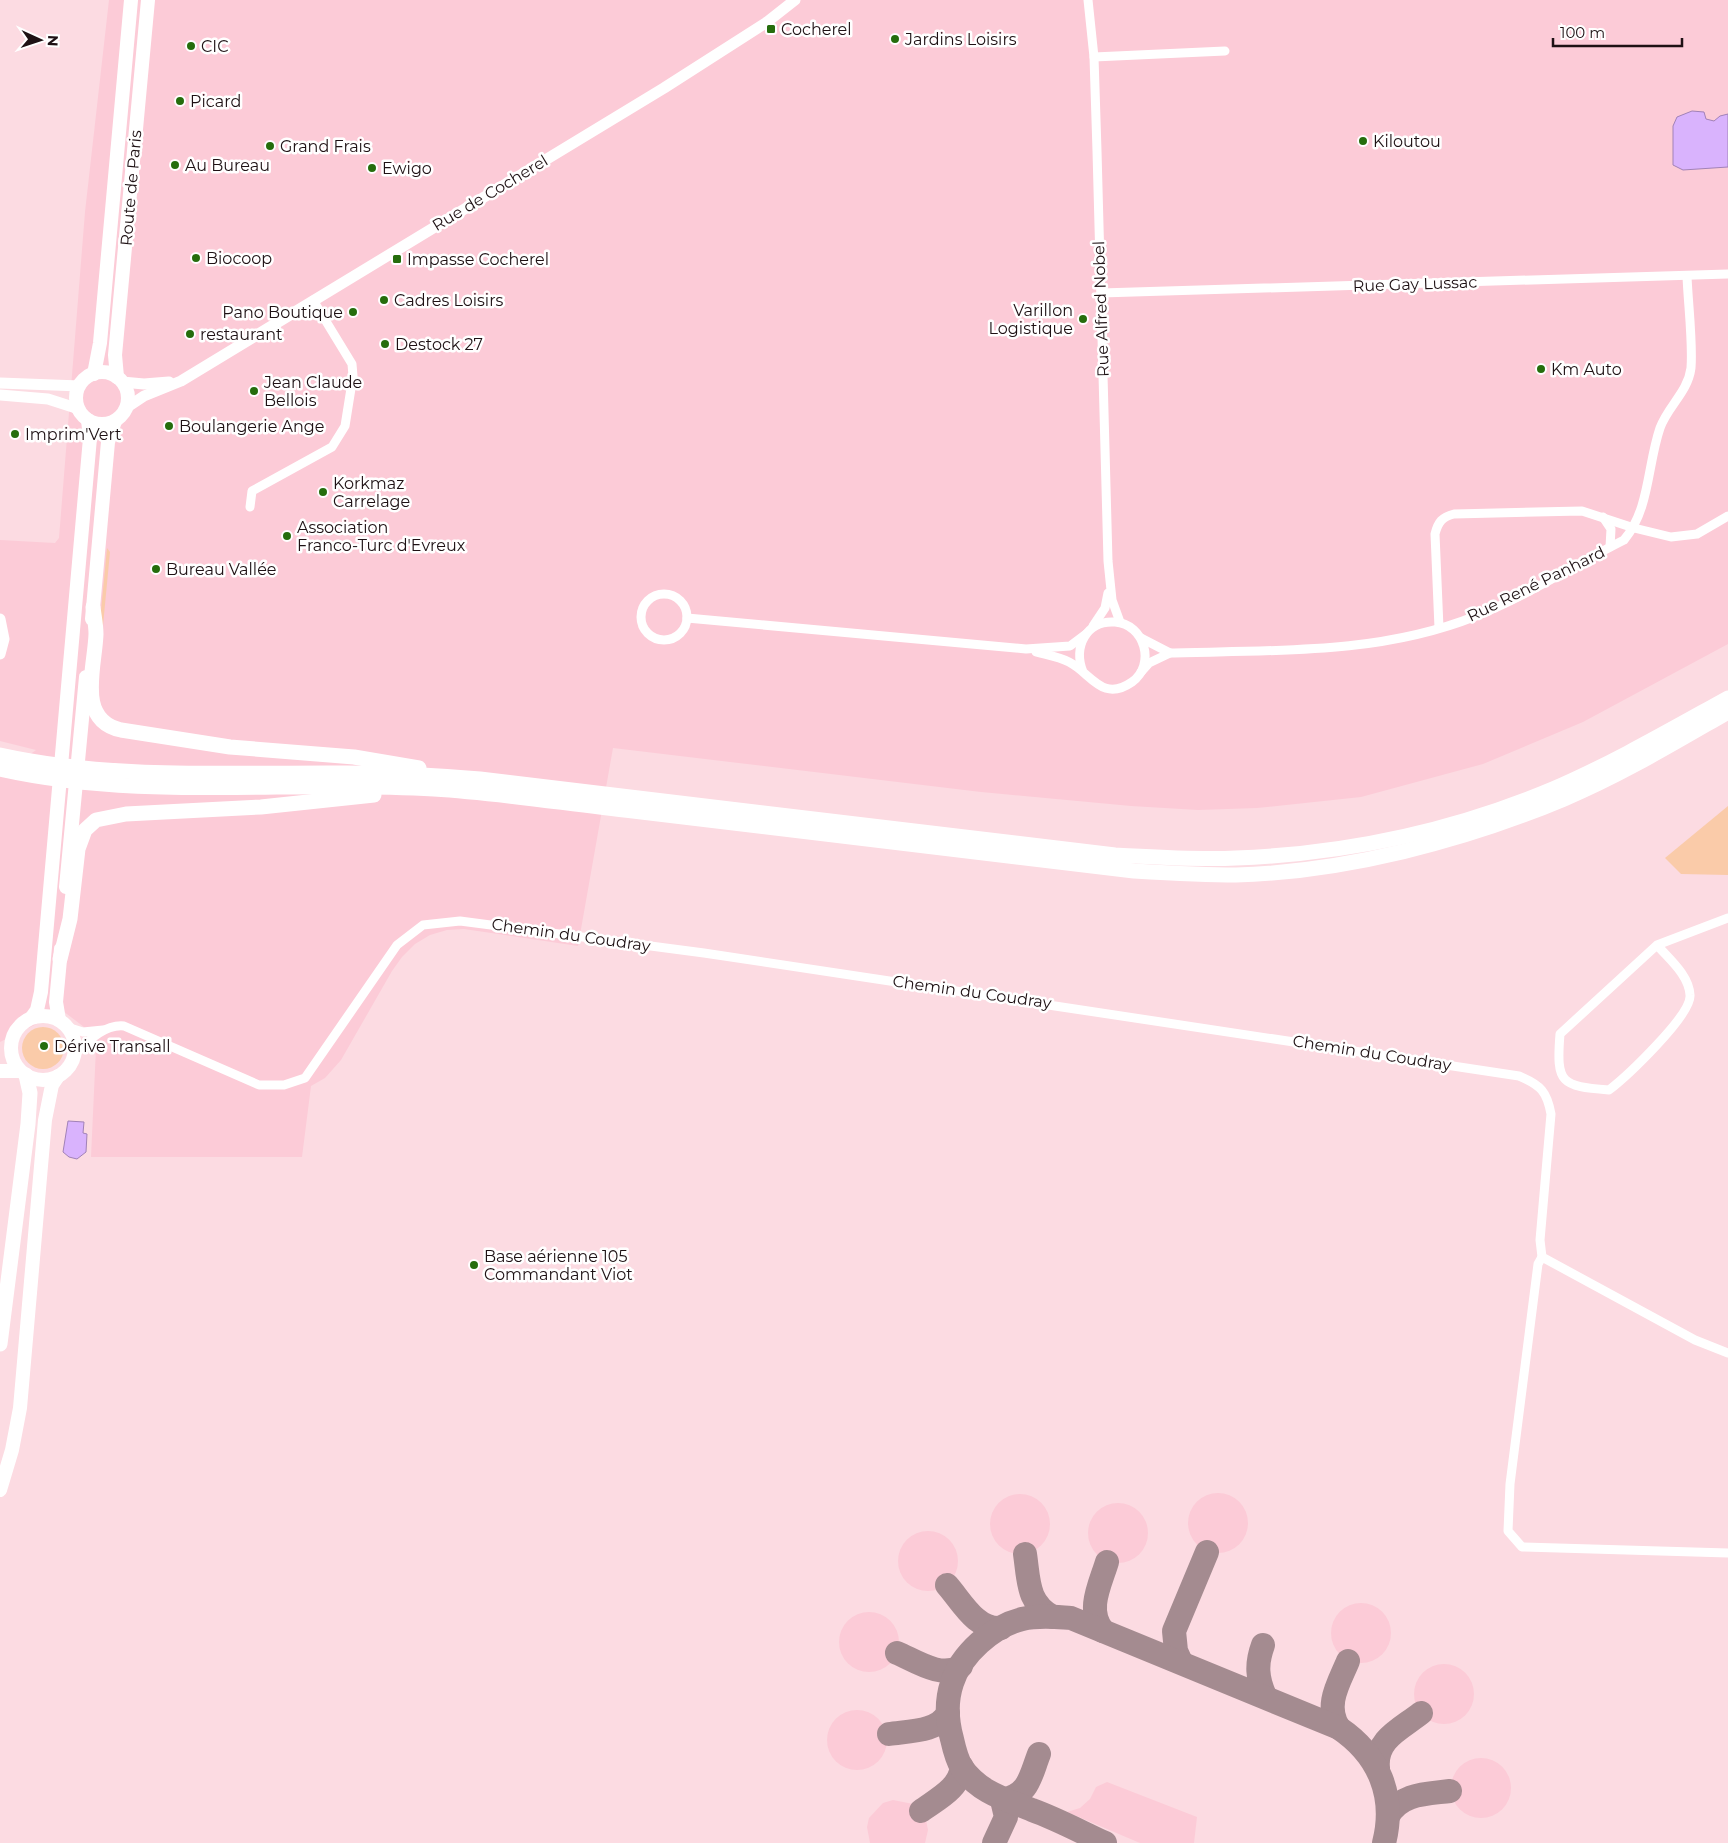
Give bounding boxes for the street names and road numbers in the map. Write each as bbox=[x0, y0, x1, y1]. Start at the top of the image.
street label: Route de Paris bbox=[116, 129, 146, 247]
street label: Rue de Cocherel bbox=[429, 151, 551, 235]
street label: Rue Alfred Nobel bbox=[1089, 241, 1113, 377]
street label: Rue Gay Lussac bbox=[1352, 272, 1478, 296]
street label: Rue René Panhard bbox=[1464, 542, 1608, 626]
street label: Chemin du Coudray bbox=[490, 914, 652, 956]
street label: Chemin du Coudray bbox=[891, 971, 1053, 1013]
street label: Chemin du Coudray bbox=[1291, 1031, 1453, 1075]

